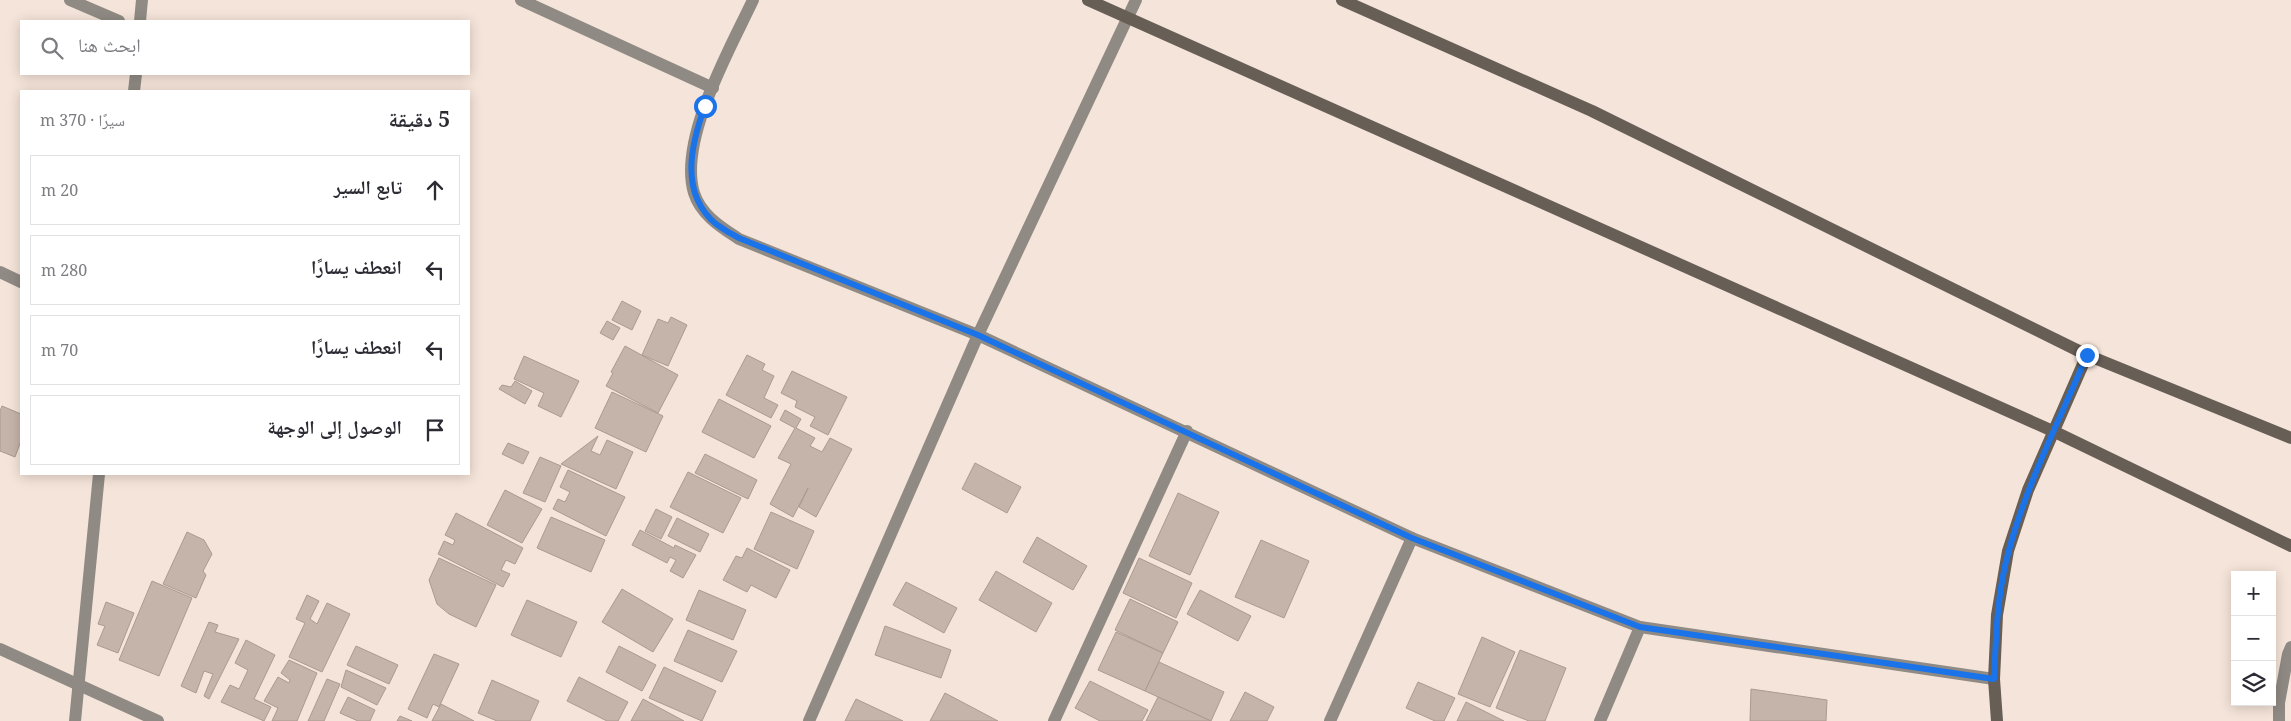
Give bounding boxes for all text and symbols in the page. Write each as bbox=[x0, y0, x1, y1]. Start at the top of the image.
search box bbox=[20, 20, 470, 75]
text: ابحث هنا bbox=[78, 32, 141, 58]
icon: search bbox=[38, 34, 66, 62]
route start bbox=[694, 95, 717, 118]
text: 5 دقيقة bbox=[389, 105, 450, 133]
text: سيرًا · 370 m bbox=[40, 109, 125, 131]
text: تابع السير bbox=[334, 174, 402, 200]
icon: ahead bbox=[421, 176, 449, 204]
text: 20 m bbox=[41, 179, 78, 201]
text: انعطف يسارًا bbox=[311, 254, 402, 280]
icon: left bbox=[421, 256, 449, 284]
text: 280 m bbox=[41, 259, 87, 281]
text: انعطف يسارًا bbox=[311, 334, 402, 360]
icon: left bbox=[421, 336, 449, 364]
text: 70 m bbox=[41, 339, 78, 361]
route end bbox=[2076, 344, 2099, 367]
text: الوصول إلى الوجهة bbox=[267, 414, 402, 440]
icon: arrive bbox=[421, 416, 449, 444]
map controls bbox=[2231, 571, 2276, 706]
button: + bbox=[2231, 571, 2276, 616]
button: − bbox=[2231, 616, 2276, 661]
button: layers bbox=[2231, 661, 2276, 706]

